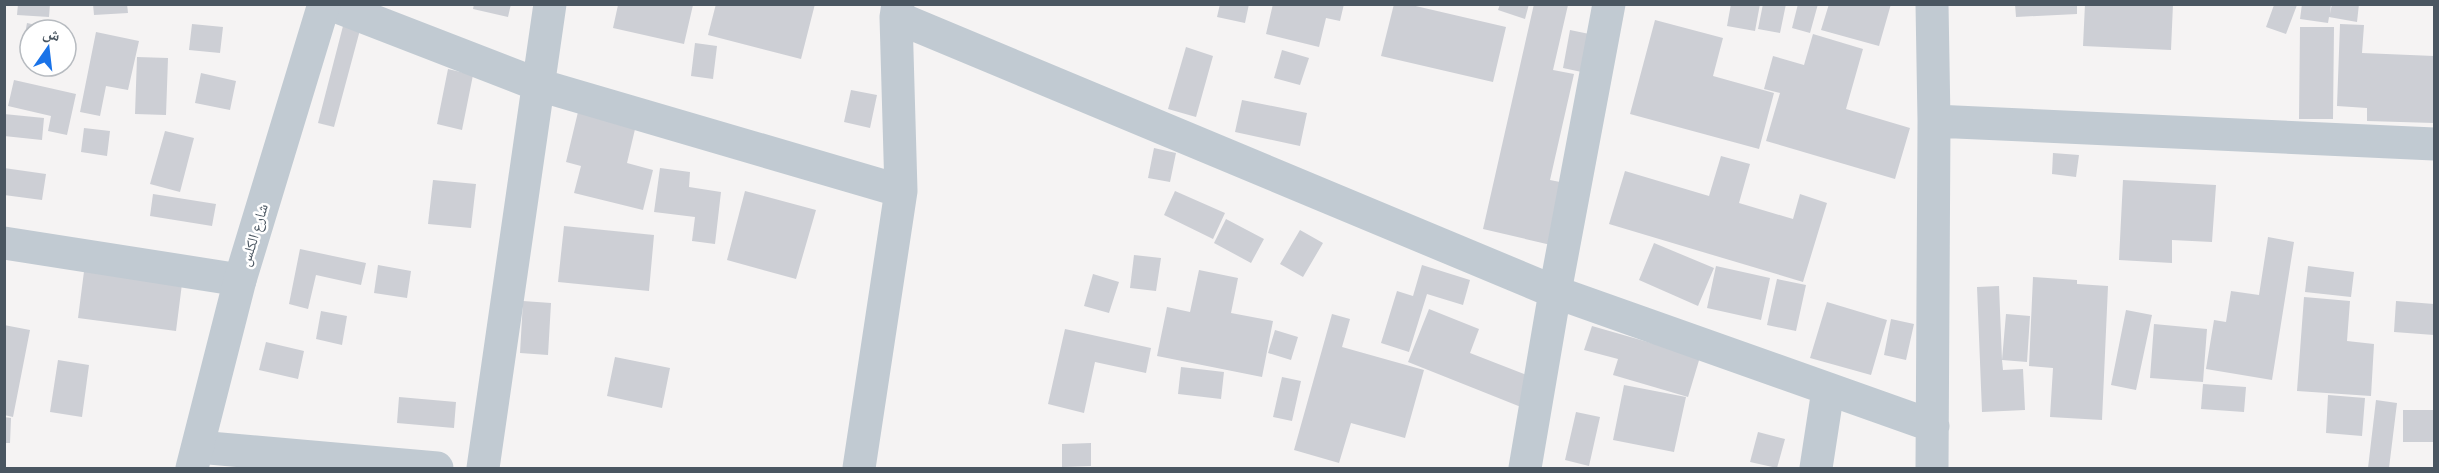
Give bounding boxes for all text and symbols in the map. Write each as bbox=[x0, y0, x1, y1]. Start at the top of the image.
north arrow bbox=[18, 18, 78, 78]
text: ش bbox=[41, 23, 62, 45]
street label: شارع الكلس bbox=[236, 201, 273, 269]

